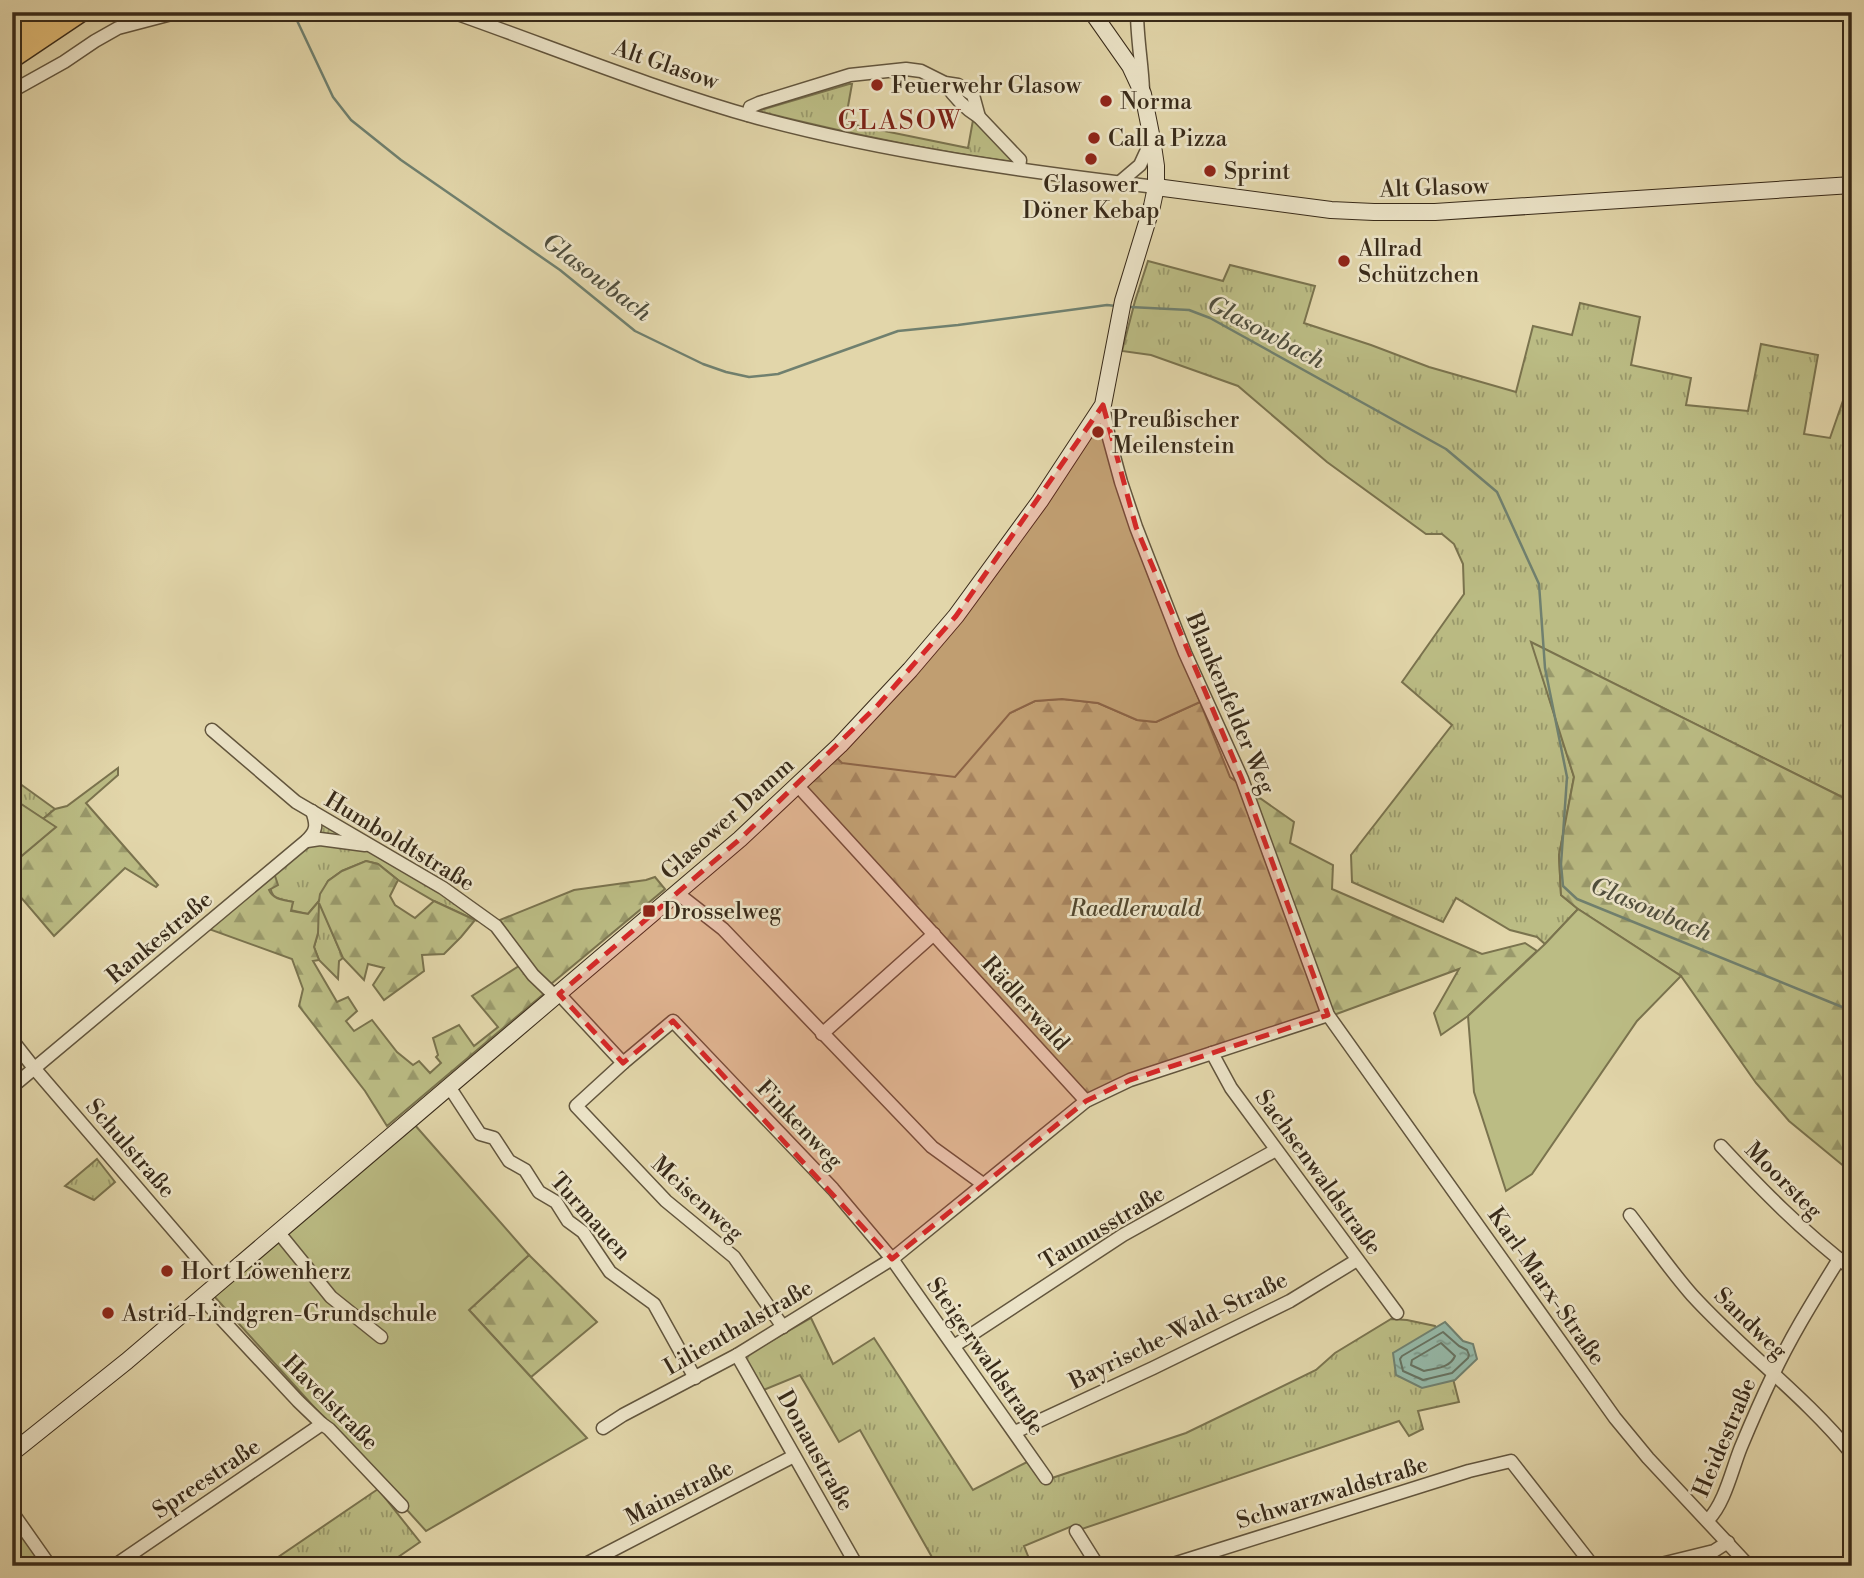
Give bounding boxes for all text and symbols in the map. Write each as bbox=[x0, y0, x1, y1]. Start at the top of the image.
street label: Alt Glasow bbox=[609, 34, 723, 96]
place label: Feuerwehr Glasow bbox=[891, 72, 1082, 100]
marker: Feuerwehr Glasow bbox=[869, 77, 885, 93]
place label: Norma bbox=[1120, 88, 1192, 116]
marker: Norma bbox=[1098, 93, 1114, 109]
district label: GLASOW bbox=[838, 105, 962, 137]
place label: Call a Pizza bbox=[1108, 125, 1228, 153]
marker: Call a Pizza bbox=[1086, 130, 1102, 146]
marker: Glasower Döner Kebap bbox=[1083, 151, 1099, 167]
place label: Sprint bbox=[1224, 158, 1290, 186]
marker: Sprint bbox=[1202, 163, 1218, 179]
place label: Glasower Döner Kebap bbox=[1022, 171, 1160, 225]
street label: Alt Glasow bbox=[1378, 172, 1490, 204]
water label: Glasowbach bbox=[536, 227, 657, 329]
place label: Allrad Schützchen bbox=[1357, 235, 1479, 289]
marker: Allrad Schützchen bbox=[1336, 253, 1352, 269]
water label: Glasowbach bbox=[1202, 289, 1330, 377]
place label: Preußischer Meilenstein bbox=[1112, 406, 1240, 460]
marker: Preußischer Meilenstein bbox=[1090, 424, 1106, 440]
street label: Blankenfelder Weg bbox=[1179, 608, 1281, 798]
street label: Glasower Damm bbox=[655, 752, 800, 886]
street label: Humboldtstraße bbox=[319, 786, 480, 898]
water label: Glasowbach bbox=[1585, 871, 1716, 949]
street label: Rankestraße bbox=[101, 885, 218, 990]
park label: Raedlerwald bbox=[1068, 895, 1202, 923]
place label: Drosselweg bbox=[663, 898, 781, 926]
marker: Drosselweg bbox=[641, 903, 657, 919]
street label: Rädlerwald bbox=[975, 950, 1075, 1057]
street label: Finkenweg bbox=[750, 1074, 848, 1175]
street label: Sachsenwaldstraße bbox=[1249, 1085, 1387, 1261]
street label: Schulstraße bbox=[79, 1093, 181, 1204]
street label: Moorsteg bbox=[1739, 1136, 1828, 1225]
street label: Meisenweg bbox=[646, 1150, 749, 1247]
street label: Turmauen bbox=[544, 1167, 637, 1266]
street label: Taunusstraße bbox=[1035, 1180, 1170, 1276]
street label: Karl-Marx-Straße bbox=[1481, 1202, 1611, 1371]
place label: Hort Löwenherz bbox=[181, 1258, 351, 1286]
marker: Hort Löwenherz bbox=[159, 1263, 175, 1279]
street label: Bayrische-Wald-Straße bbox=[1064, 1266, 1292, 1396]
street label: Steigerwaldstraße bbox=[920, 1272, 1050, 1441]
street label: Lilienthalstraße bbox=[659, 1274, 818, 1382]
street label: Sandweg bbox=[1708, 1282, 1793, 1365]
place label: Astrid-Lindgren-Grundschule bbox=[121, 1300, 437, 1328]
marker: Astrid-Lindgren-Grundschule bbox=[100, 1305, 116, 1321]
street label: Havelstraße bbox=[277, 1349, 384, 1456]
street label: Heidestraße bbox=[1687, 1374, 1763, 1501]
street label: Donaustraße bbox=[770, 1385, 860, 1516]
street label: Spreestraße bbox=[147, 1433, 266, 1525]
street label: Schwarzwaldstraße bbox=[1233, 1451, 1431, 1535]
street label: Mainstraße bbox=[621, 1454, 738, 1532]

